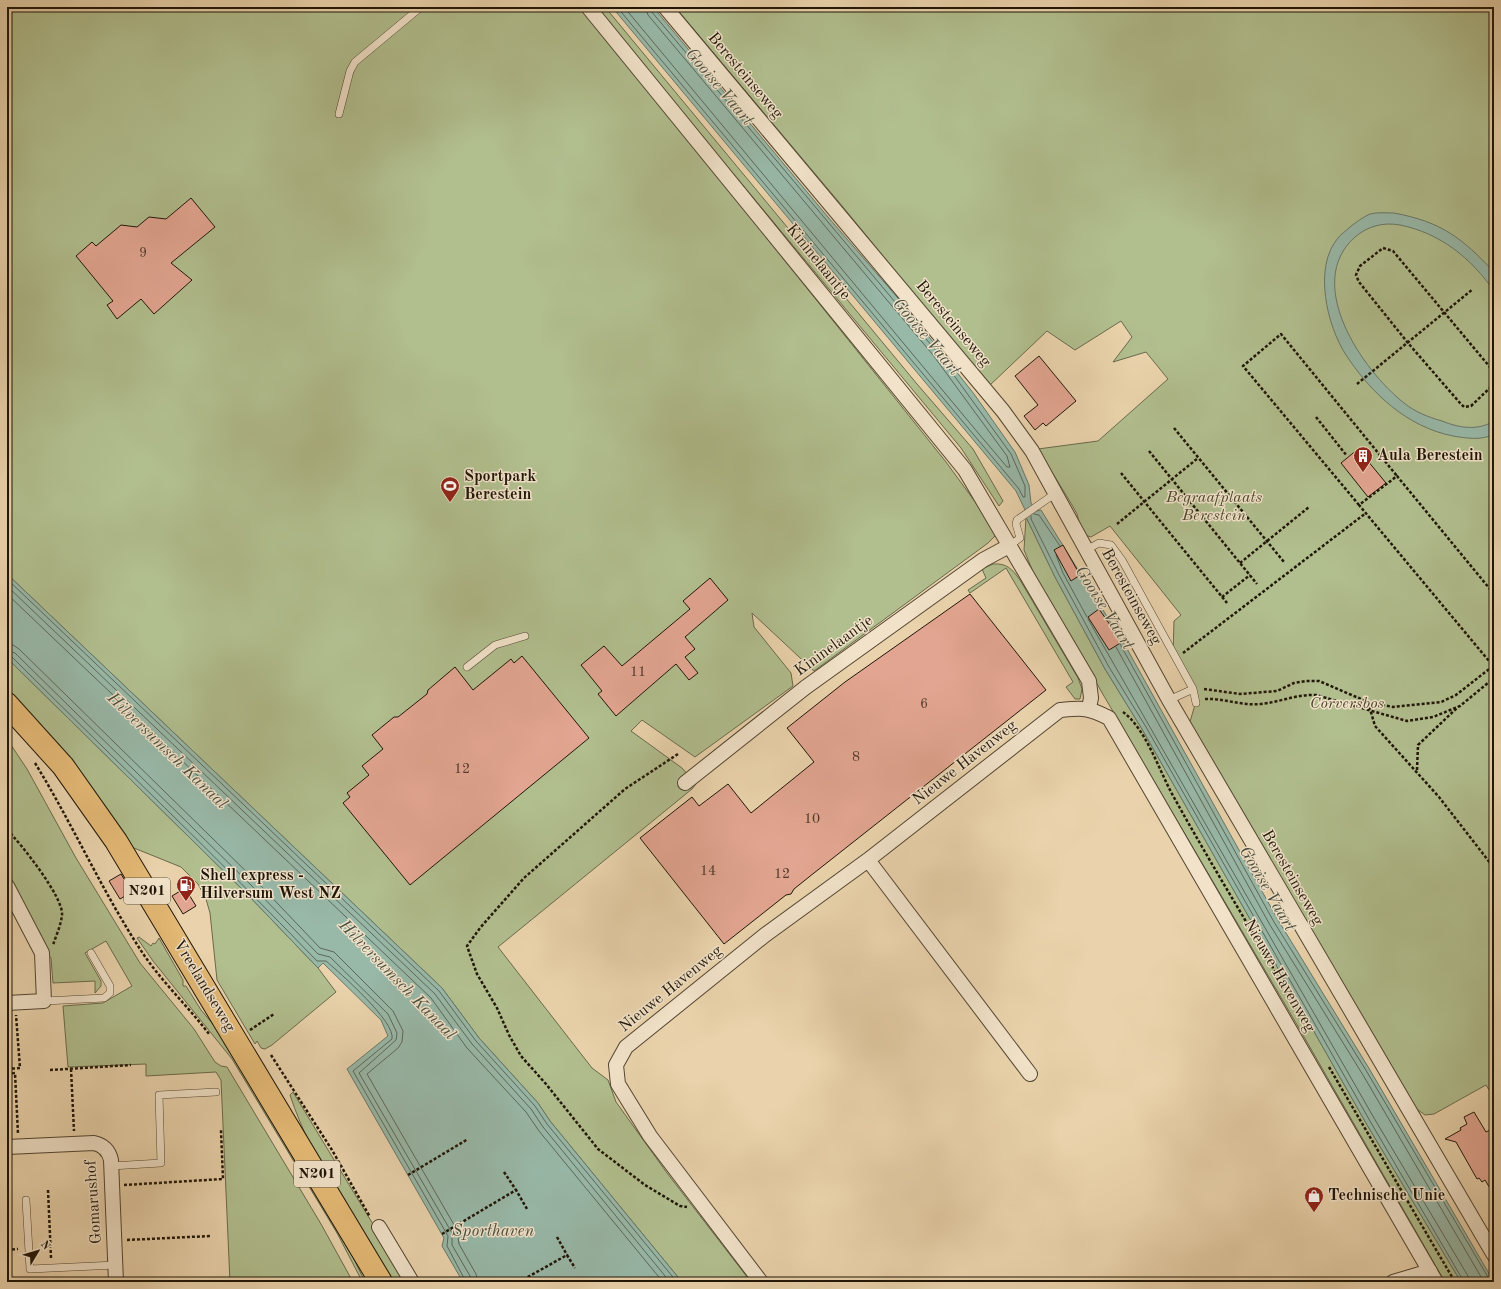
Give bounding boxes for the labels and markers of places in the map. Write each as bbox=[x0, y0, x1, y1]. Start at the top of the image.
building icon: Aula Berestein bbox=[1352, 445, 1374, 473]
place label: Aula Berestein bbox=[1377, 448, 1483, 464]
place label: Sportpark Berestein bbox=[464, 469, 536, 503]
sports icon: Sportpark Berestein bbox=[439, 475, 461, 503]
place label: Shell express - Hilversum West NZ bbox=[200, 868, 341, 902]
fuel station icon: Shell express - Hilversum West NZ bbox=[175, 874, 197, 902]
shop icon: Technische Unie bbox=[1303, 1185, 1325, 1213]
place label: Technische Unie bbox=[1328, 1188, 1445, 1204]

